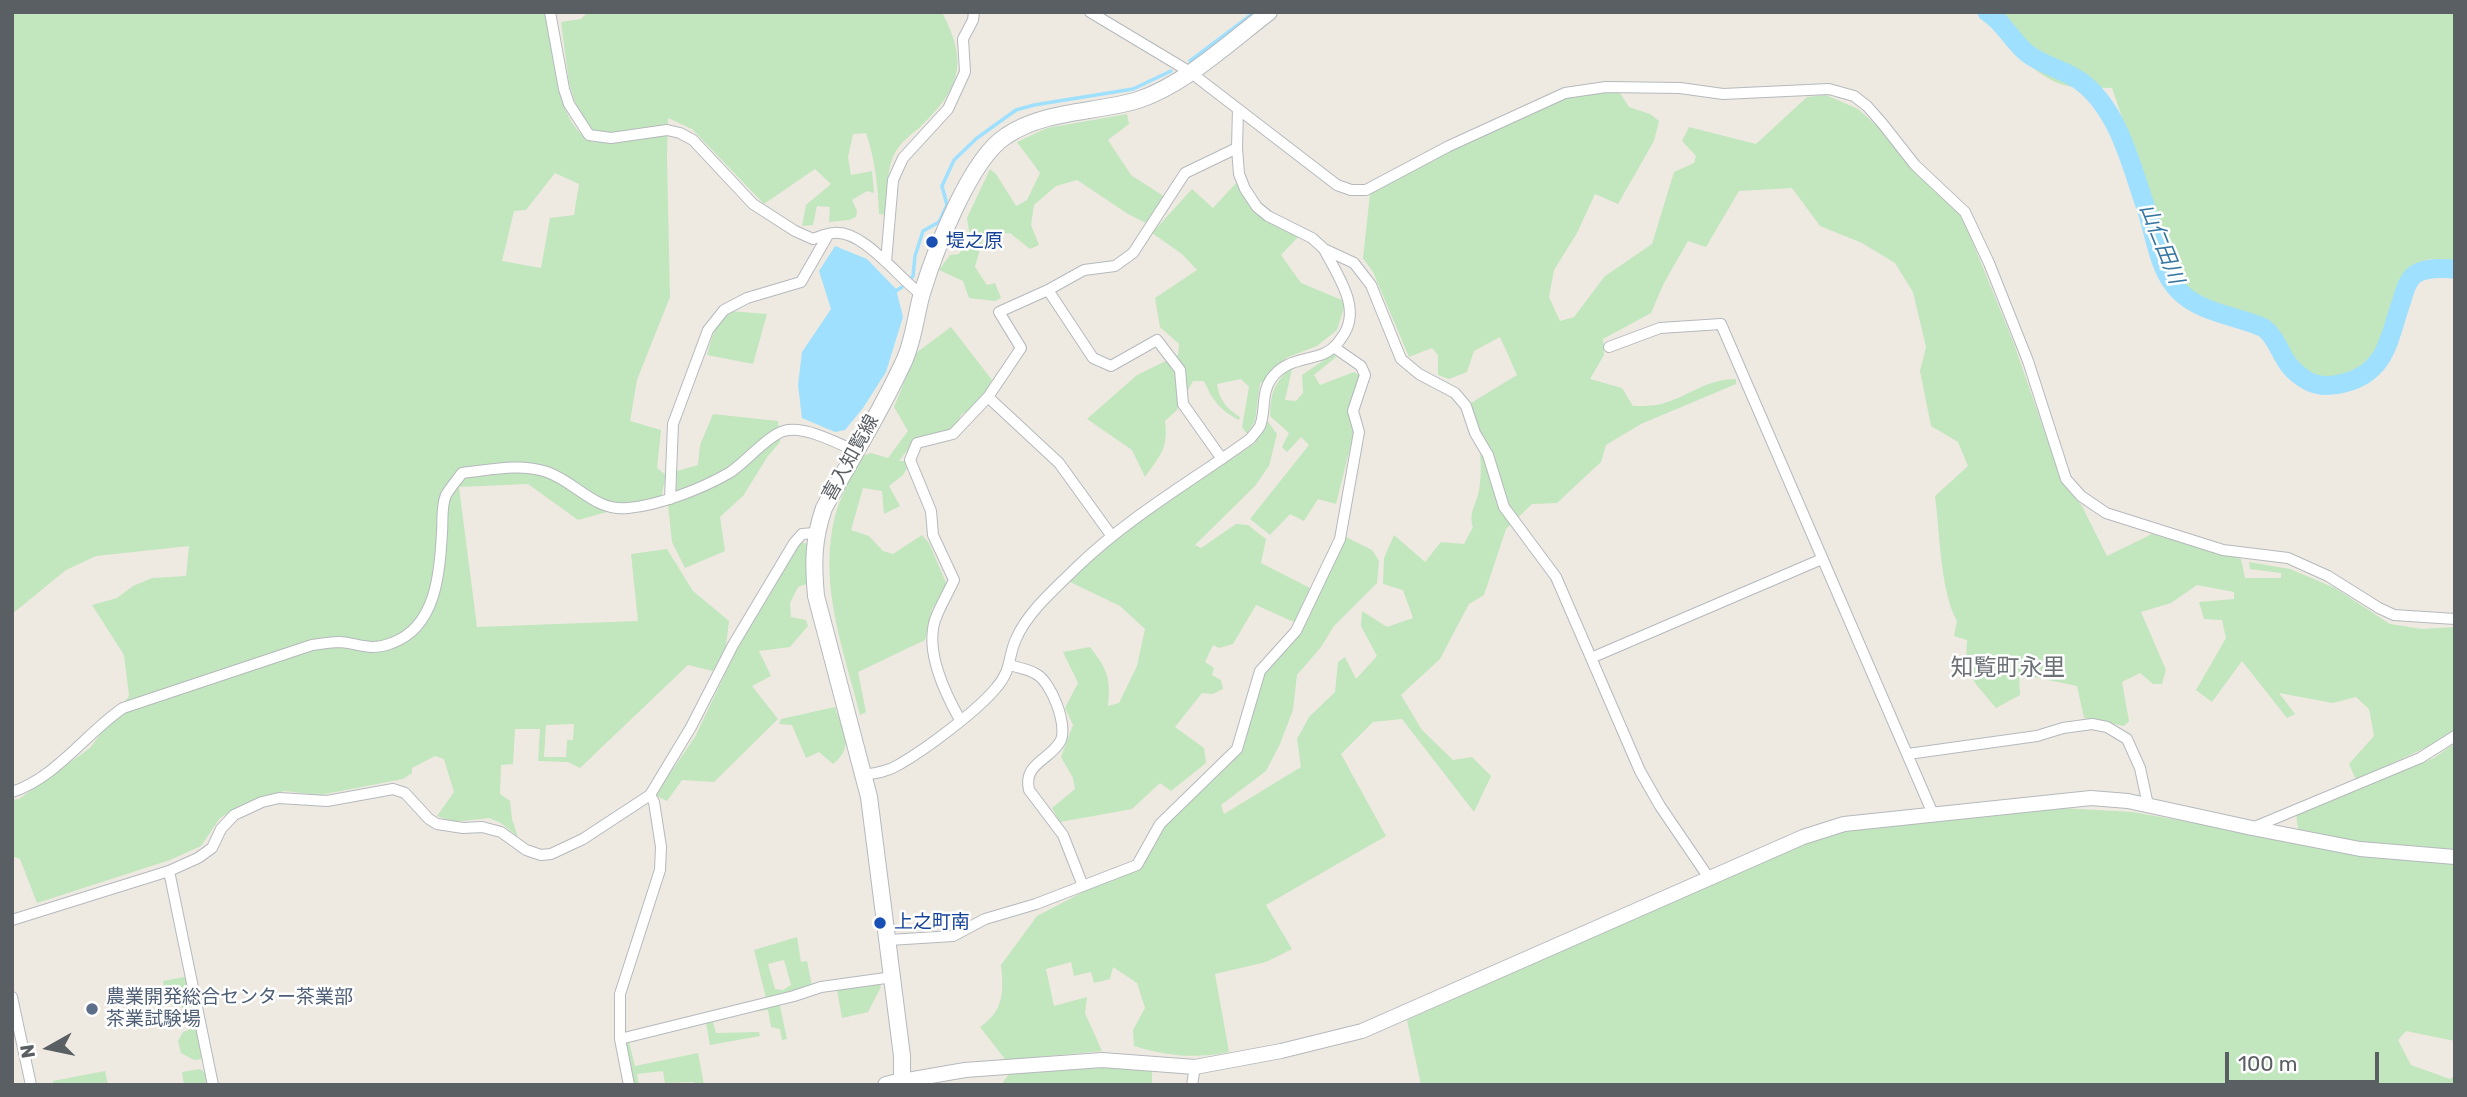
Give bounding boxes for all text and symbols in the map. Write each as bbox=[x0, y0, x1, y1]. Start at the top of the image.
water label: 山仁田川 bbox=[2134, 200, 2188, 288]
place label: 堤之原 bbox=[946, 231, 1003, 253]
marker: 堤之原 bbox=[924, 234, 940, 250]
street label: 喜入知覧線 bbox=[818, 411, 884, 505]
district label: 知覧町永里 bbox=[1951, 654, 2065, 682]
place label: 上之町南 bbox=[894, 912, 970, 934]
marker: 上之町南 bbox=[872, 915, 888, 931]
place label: 農業開発総合センター茶業部 茶業試験場 bbox=[106, 987, 353, 1031]
marker: 農業開発総合センター茶業部 茶業試験場 bbox=[84, 1001, 100, 1017]
north arrow bbox=[14, 1013, 84, 1083]
scale bar bbox=[2229, 1038, 2383, 1082]
text: N bbox=[15, 1043, 40, 1060]
text: 100 m bbox=[2238, 1051, 2297, 1076]

